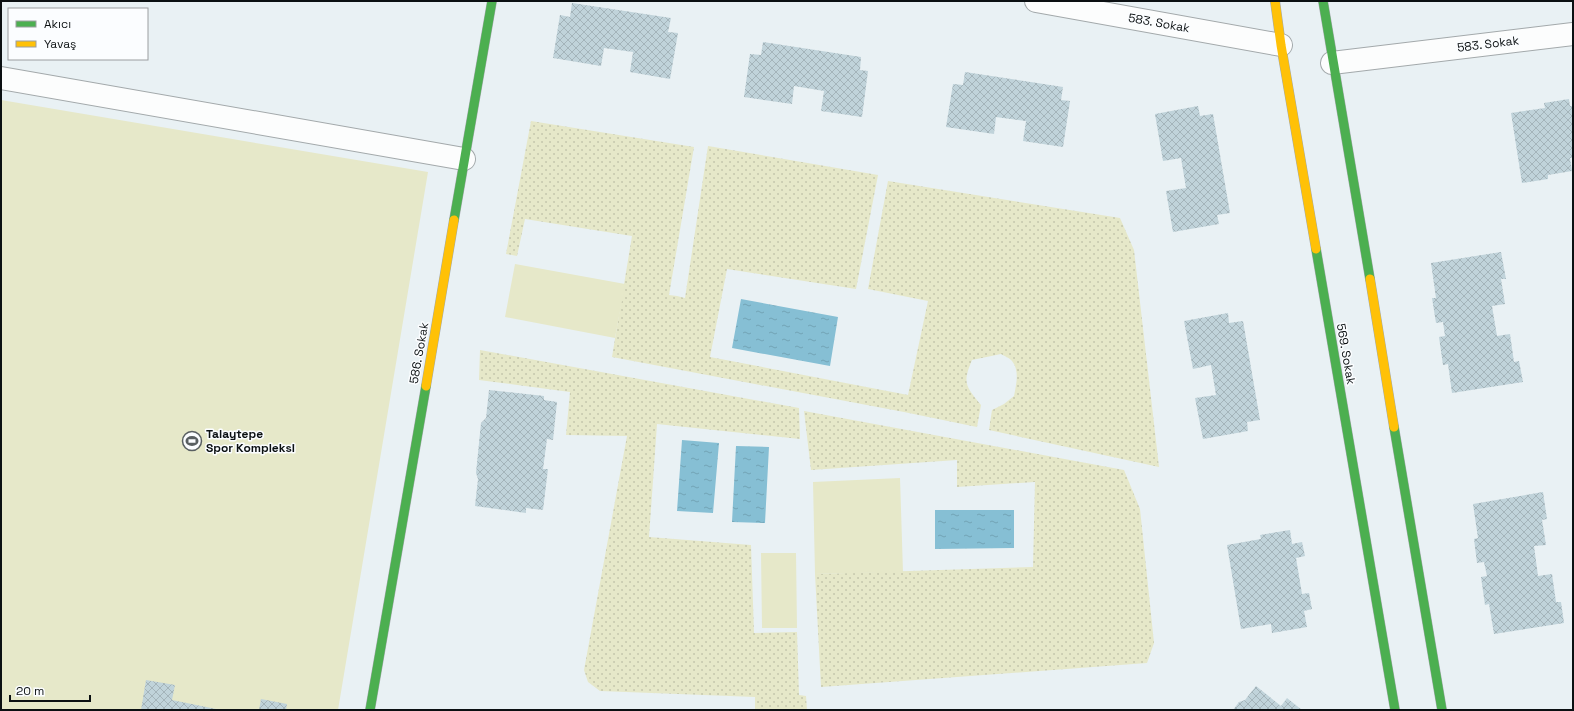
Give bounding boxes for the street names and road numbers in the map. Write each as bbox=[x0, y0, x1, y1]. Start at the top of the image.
street label: 583. Sokak bbox=[1127, 10, 1191, 36]
street label: 583. Sokak bbox=[1456, 32, 1520, 56]
street label: 586. Sokak bbox=[406, 320, 432, 385]
street label: 569. Sokak bbox=[1333, 322, 1359, 386]

